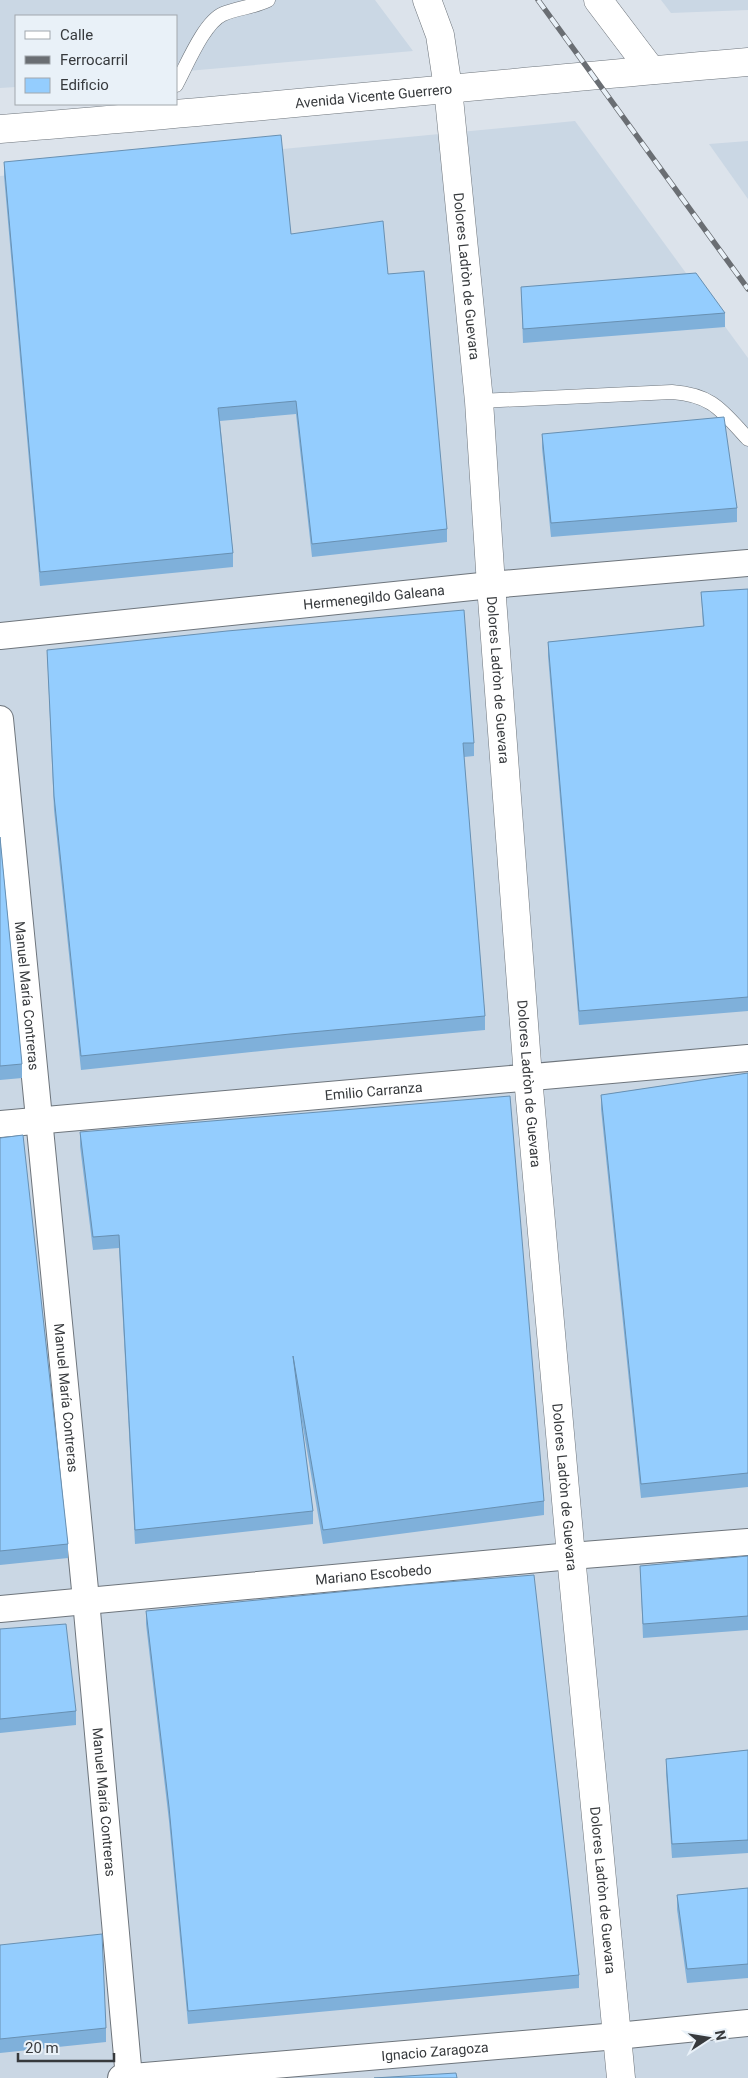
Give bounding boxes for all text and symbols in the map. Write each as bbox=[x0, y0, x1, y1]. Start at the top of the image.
legend bbox=[15, 15, 178, 105]
text: Calle bbox=[60, 26, 93, 44]
text: Ferrocarril bbox=[60, 51, 128, 69]
text: Edificio bbox=[60, 76, 109, 94]
street label: Avenida Vicente Guerrero bbox=[294, 81, 453, 111]
street label: Dolores Ladròn de Guevara bbox=[450, 192, 483, 361]
street label: Hermenegildo Galeana bbox=[302, 582, 446, 612]
street label: Dolores Ladròn de Guevara bbox=[484, 595, 512, 764]
street label: Manuel María Contreras bbox=[12, 920, 42, 1071]
street label: Dolores Ladròn de Guevara bbox=[514, 999, 544, 1168]
street label: Emilio Carranza bbox=[324, 1079, 423, 1103]
street label: Manuel María Contreras bbox=[51, 1323, 81, 1473]
street label: Dolores Ladròn de Guevara bbox=[549, 1403, 580, 1572]
street label: Mariano Escobedo bbox=[315, 1561, 432, 1588]
street label: Manuel María Contreras bbox=[89, 1727, 119, 1877]
street label: Dolores Ladròn de Guevara bbox=[587, 1806, 619, 1975]
north arrow bbox=[683, 2013, 733, 2063]
text: N bbox=[712, 2029, 730, 2042]
scale bar bbox=[18, 2030, 114, 2062]
text: 20 m bbox=[25, 2039, 59, 2057]
street label: Ignacio Zaragoza bbox=[381, 2039, 489, 2064]

